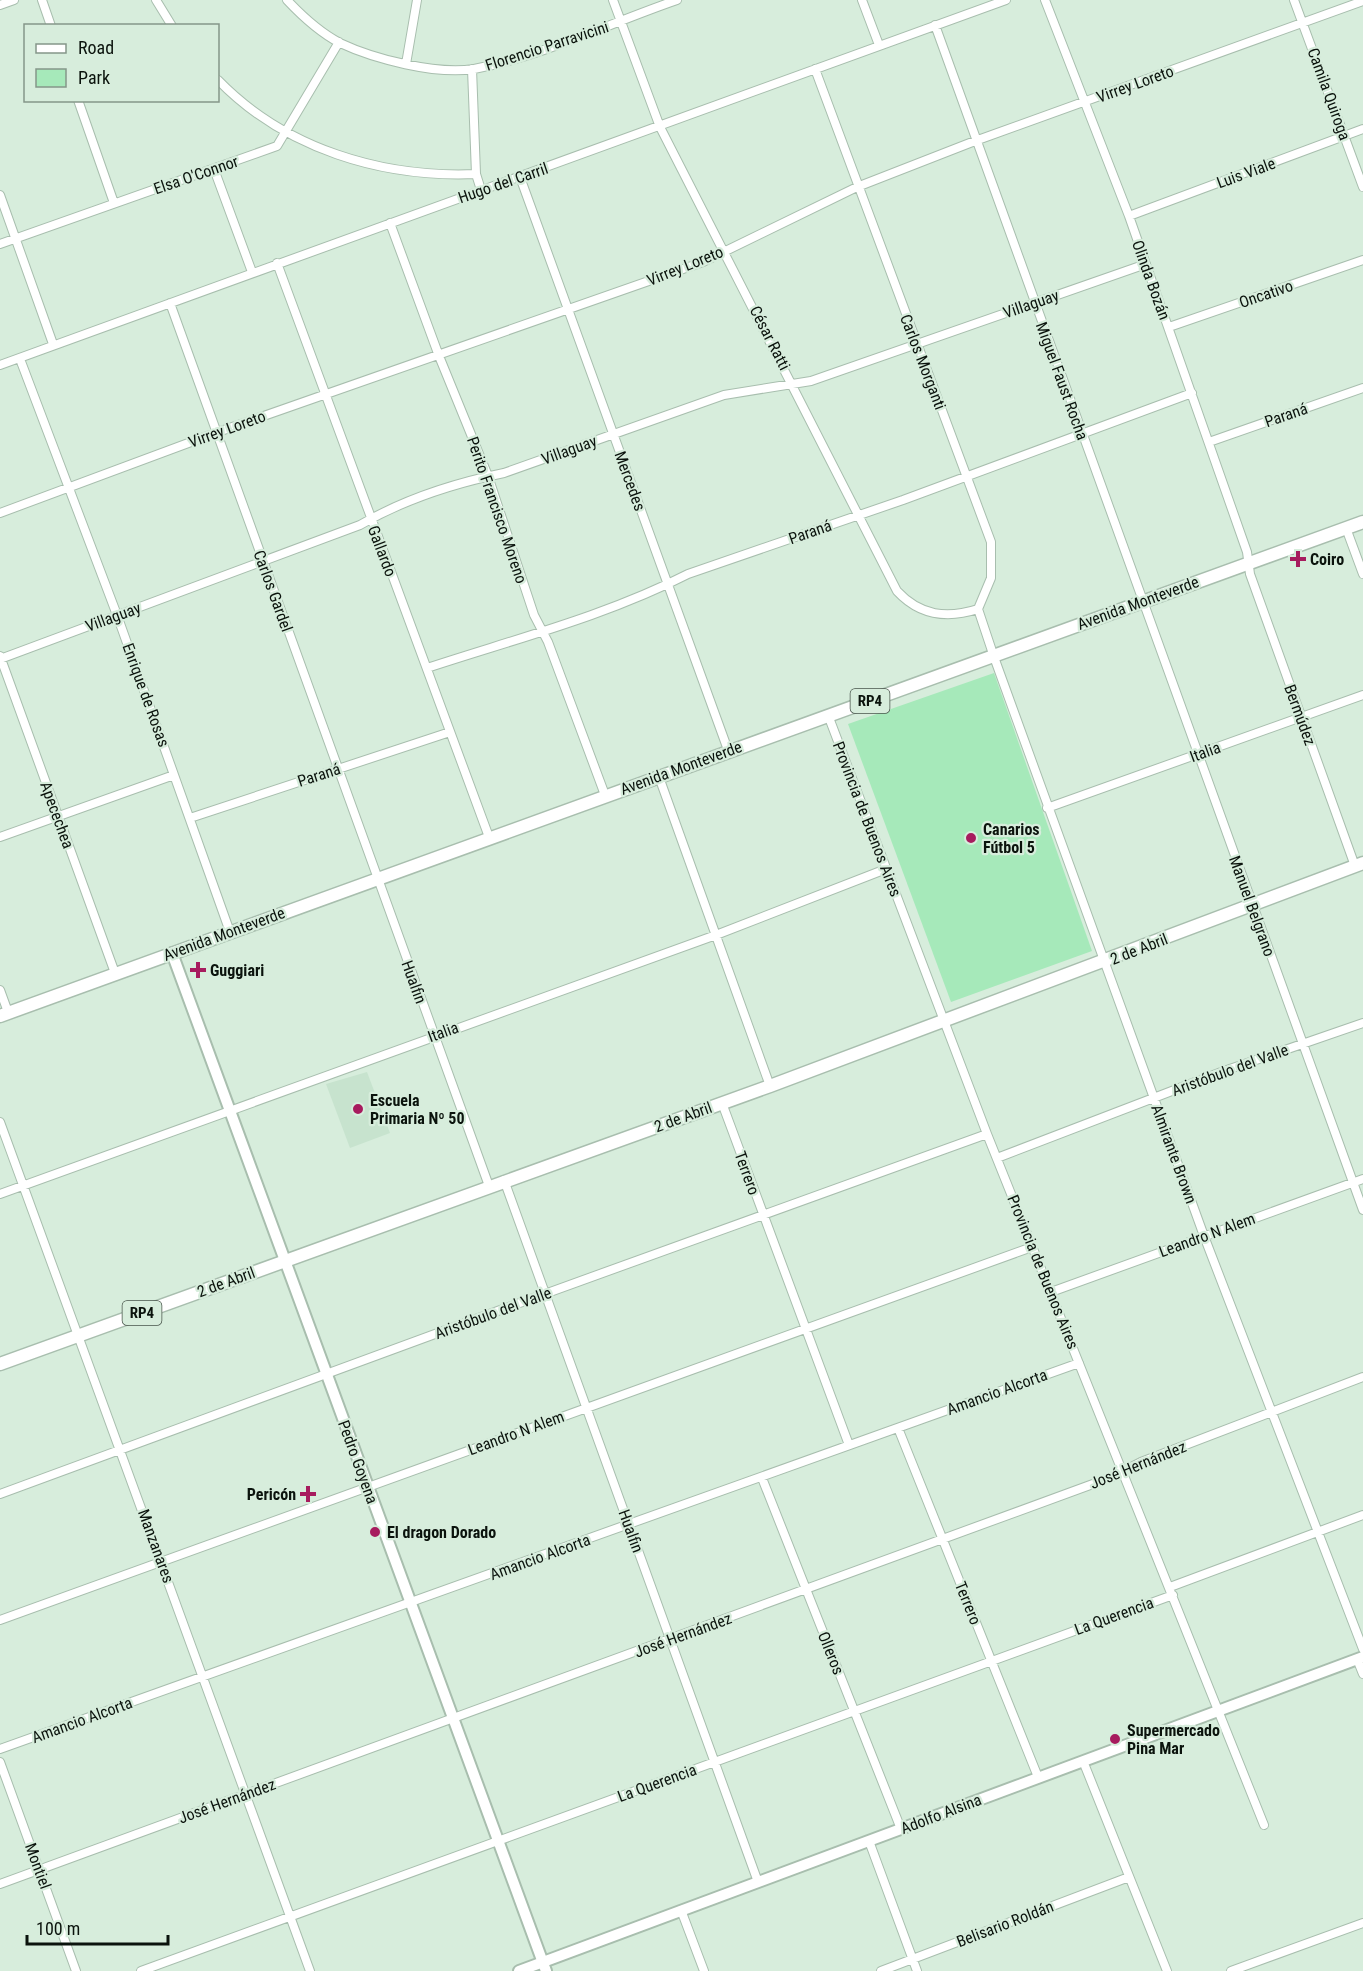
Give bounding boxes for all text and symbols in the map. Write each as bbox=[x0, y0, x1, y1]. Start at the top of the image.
street label: Florencio Parravicini bbox=[483, 17, 611, 75]
legend bbox=[24, 24, 219, 102]
text: Road bbox=[78, 37, 114, 58]
street label: Camila Quiroga bbox=[1304, 45, 1354, 143]
street label: Virrey Loreto bbox=[1094, 61, 1176, 107]
text: Park bbox=[78, 67, 110, 88]
street label: Elsa O'Connor bbox=[151, 152, 241, 198]
street label: Luis Viale bbox=[1214, 154, 1278, 192]
street label: Hugo del Carril bbox=[456, 159, 550, 207]
street label: Olinda Bozán bbox=[1128, 238, 1174, 322]
street label: Virrey Loreto bbox=[644, 242, 726, 290]
street label: Oncativo bbox=[1237, 276, 1295, 312]
street label: Villaguay bbox=[1001, 286, 1062, 322]
street label: César Ratti bbox=[746, 303, 794, 373]
street label: Carlos Morganti bbox=[896, 312, 950, 412]
street label: Miguel Faust Rocha bbox=[1032, 319, 1092, 443]
street label: Paraná bbox=[1262, 399, 1310, 431]
street label: Virrey Loreto bbox=[186, 406, 268, 452]
street label: Villaguay bbox=[539, 431, 600, 469]
street label: Perito Francisco Moreno bbox=[463, 434, 531, 586]
street label: Mercedes bbox=[610, 449, 650, 513]
street label: Paraná bbox=[786, 516, 834, 548]
street label: Gallardo bbox=[364, 523, 400, 579]
street label: Carlos Gardel bbox=[249, 548, 297, 634]
place label: Coiro bbox=[1310, 550, 1344, 569]
marker: Coiro bbox=[1291, 552, 1305, 566]
street label: Avenida Monteverde bbox=[1075, 572, 1201, 634]
street label: Villaguay bbox=[83, 598, 144, 636]
street label: Enrique de Rosas bbox=[118, 641, 174, 749]
street label: Bermúdez bbox=[1280, 682, 1320, 748]
road number: RP4 bbox=[850, 689, 890, 713]
street label: Avenida Monteverde bbox=[618, 737, 744, 799]
street label: Italia bbox=[1187, 738, 1223, 766]
street label: Provincia de Buenos Aires bbox=[829, 739, 905, 899]
street label: Paraná bbox=[295, 759, 343, 791]
street label: Apecechea bbox=[36, 779, 78, 851]
place label: Canarios Fútbol 5 bbox=[983, 820, 1040, 857]
marker: Canarios Fútbol 5 bbox=[964, 831, 978, 845]
street label: Manuel Belgrano bbox=[1225, 853, 1279, 959]
street label: Avenida Monteverde bbox=[161, 903, 287, 965]
street label: 2 de Abril bbox=[1108, 929, 1170, 969]
street label: Hualfin bbox=[397, 958, 431, 1006]
place label: Guggiari bbox=[210, 961, 264, 980]
marker: Guggiari bbox=[191, 963, 205, 977]
street label: Italia bbox=[425, 1018, 461, 1046]
street label: Aristóbulo del Valle bbox=[1169, 1040, 1291, 1100]
place label: Escuela Primaria Nº 50 bbox=[370, 1091, 465, 1128]
street label: 2 de Abril bbox=[652, 1098, 714, 1136]
marker: Escuela Primaria Nº 50 bbox=[351, 1102, 365, 1116]
street label: Almirante Brown bbox=[1147, 1102, 1201, 1206]
street label: Terrero bbox=[730, 1149, 764, 1197]
street label: Provincia de Buenos Aires bbox=[1003, 1192, 1083, 1352]
street label: Leandro N Alem bbox=[1156, 1209, 1258, 1261]
street label: 2 de Abril bbox=[195, 1263, 257, 1301]
street label: Aristóbulo del Valle bbox=[432, 1283, 554, 1343]
road number: RP4 bbox=[122, 1301, 162, 1325]
street label: Amancio Alcorta bbox=[944, 1365, 1050, 1419]
street label: Leandro N Alem bbox=[465, 1407, 567, 1459]
street label: Pedro Goyena bbox=[334, 1418, 382, 1506]
street label: José Hernández bbox=[1087, 1437, 1189, 1493]
place label: Pericón bbox=[247, 1485, 296, 1504]
marker: Pericón bbox=[301, 1487, 315, 1501]
street label: Manzanares bbox=[134, 1507, 178, 1585]
street label: Hualfin bbox=[614, 1507, 648, 1555]
place label: El dragon Dorado bbox=[387, 1523, 496, 1542]
marker: El dragon Dorado bbox=[368, 1525, 382, 1539]
street label: Amancio Alcorta bbox=[487, 1530, 593, 1584]
street label: Terrero bbox=[951, 1579, 985, 1627]
street label: La Querencia bbox=[1072, 1593, 1156, 1639]
street label: José Hernández bbox=[632, 1609, 734, 1661]
street label: Olleros bbox=[814, 1629, 848, 1677]
street label: Amancio Alcorta bbox=[29, 1693, 135, 1747]
place label: Supermercado Pina Mar bbox=[1127, 1721, 1220, 1758]
marker: Supermercado Pina Mar bbox=[1108, 1732, 1122, 1746]
street label: La Querencia bbox=[615, 1760, 699, 1806]
street label: José Hernández bbox=[176, 1775, 278, 1827]
street label: Adolfo Alsina bbox=[898, 1790, 984, 1838]
street label: Montiel bbox=[21, 1840, 55, 1892]
street label: Belisario Roldán bbox=[954, 1897, 1056, 1951]
scale bar bbox=[27, 1908, 168, 1946]
text: 100 m bbox=[36, 1918, 80, 1939]

